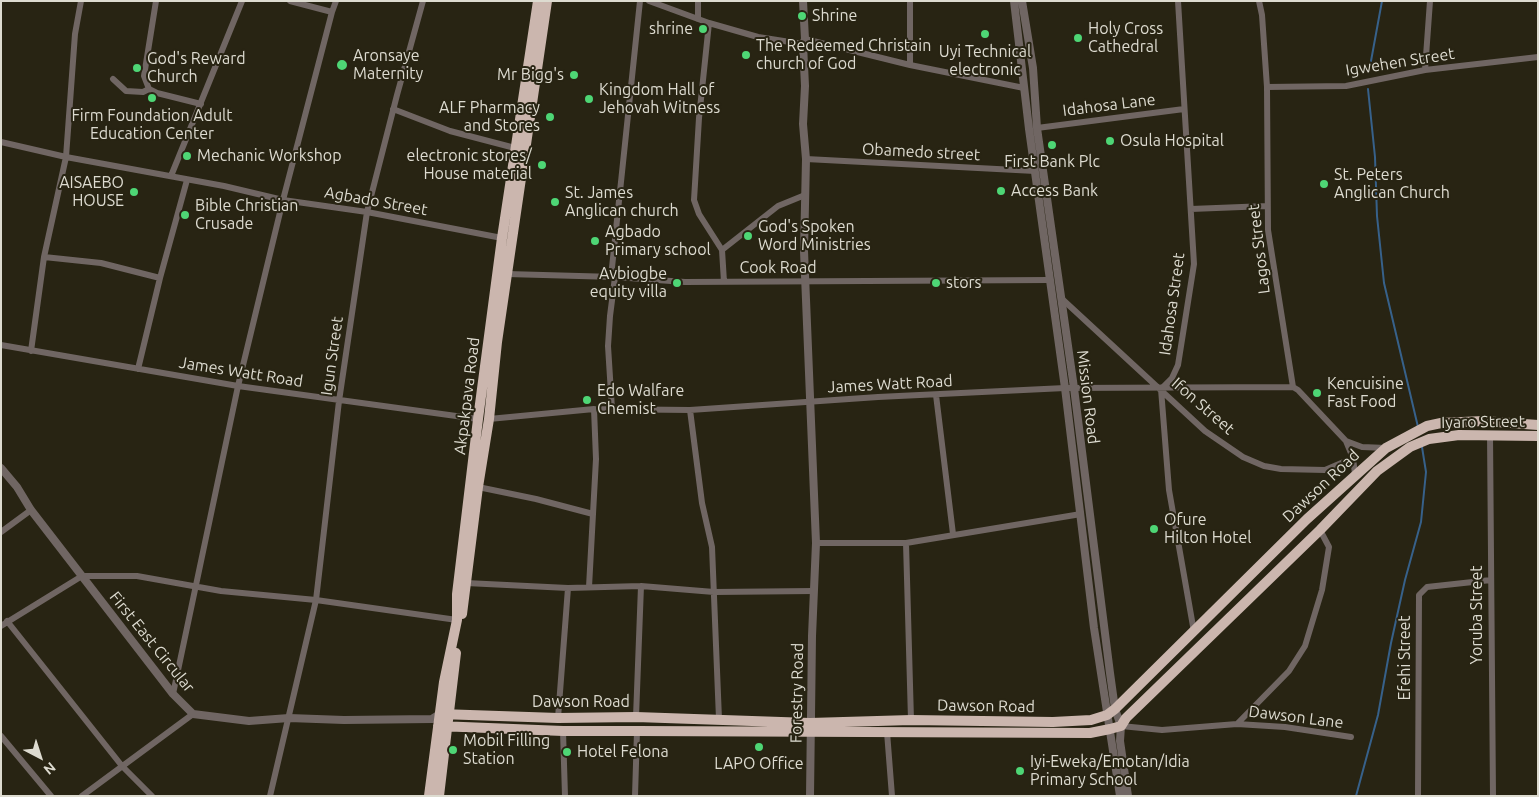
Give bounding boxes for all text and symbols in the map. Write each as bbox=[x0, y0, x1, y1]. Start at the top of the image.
place label: Shrine bbox=[812, 6, 857, 26]
marker: Shrine bbox=[796, 10, 808, 22]
place label: shrine bbox=[649, 19, 693, 39]
place label: Holy Cross Cathedral bbox=[1088, 19, 1163, 57]
marker: shrine bbox=[697, 23, 709, 35]
marker: Uyi Technical electronic bbox=[979, 28, 991, 40]
marker: Holy Cross Cathedral bbox=[1072, 32, 1084, 44]
place label: The Redeemed Christain church of God bbox=[756, 36, 931, 74]
place label: Uyi Technical electronic bbox=[939, 42, 1031, 80]
street label: Igwehen Street bbox=[1344, 44, 1456, 80]
place label: Aronsaye Maternity bbox=[353, 46, 423, 84]
place label: God's Reward Church bbox=[147, 49, 246, 87]
marker: The Redeemed Christain church of God bbox=[740, 49, 752, 61]
marker: Aronsaye Maternity bbox=[335, 58, 349, 72]
marker: God's Reward Church bbox=[131, 62, 143, 74]
place label: Mr Bigg's bbox=[497, 65, 564, 85]
marker: Mr Bigg's bbox=[568, 69, 580, 81]
place label: Kingdom Hall of Jehovah Witness bbox=[599, 80, 720, 118]
street label: Idahosa Lane bbox=[1061, 90, 1157, 120]
marker: Firm Foundation Adult Education Center bbox=[146, 92, 158, 104]
marker: Kingdom Hall of Jehovah Witness bbox=[583, 93, 595, 105]
place label: ALF Pharmacy and Stores bbox=[439, 98, 540, 136]
place label: Firm Foundation Adult Education Center bbox=[71, 106, 233, 144]
marker: ALF Pharmacy and Stores bbox=[544, 111, 556, 123]
place label: Osula Hospital bbox=[1120, 131, 1224, 151]
marker: Osula Hospital bbox=[1104, 135, 1116, 147]
street label: Obamedo street bbox=[861, 139, 981, 165]
marker: First Bank Plc bbox=[1046, 139, 1058, 151]
place label: Mechanic Workshop bbox=[197, 146, 342, 166]
place label: electronic stores/ House material bbox=[407, 146, 532, 184]
marker: Mechanic Workshop bbox=[181, 150, 193, 162]
place label: First Bank Plc bbox=[1004, 152, 1100, 172]
marker: electronic stores/ House material bbox=[536, 159, 548, 171]
place label: St. Peters Anglican Church bbox=[1334, 165, 1450, 203]
place label: AISAEBO HOUSE bbox=[59, 173, 124, 211]
marker: St. Peters Anglican Church bbox=[1318, 178, 1330, 190]
place label: Access Bank bbox=[1011, 181, 1098, 201]
street label: Agbado Street bbox=[323, 182, 429, 220]
place label: St. James Anglican church bbox=[565, 183, 679, 221]
marker: Access Bank bbox=[995, 185, 1007, 197]
marker: AISAEBO HOUSE bbox=[128, 186, 140, 198]
place label: Bible Christian Crusade bbox=[195, 196, 298, 234]
marker: St. James Anglican church bbox=[549, 196, 561, 208]
street label: Lagos Street bbox=[1244, 203, 1274, 295]
marker: Bible Christian Crusade bbox=[179, 209, 191, 221]
place label: God's Spoken Word Ministries bbox=[758, 217, 871, 255]
place label: Agbado Primary school bbox=[605, 222, 711, 260]
marker: God's Spoken Word Ministries bbox=[742, 230, 754, 242]
marker: Agbado Primary school bbox=[589, 235, 601, 247]
street label: Idahosa Street bbox=[1155, 251, 1189, 357]
street label: Cook Road bbox=[739, 258, 817, 278]
place label: Avbiogbe equity villa bbox=[590, 264, 667, 302]
place label: stors bbox=[946, 273, 982, 293]
marker: Avbiogbe equity villa bbox=[671, 277, 683, 289]
marker: stors bbox=[930, 277, 942, 289]
street label: Igun Street bbox=[317, 315, 347, 397]
street label: Akpakpava Road bbox=[450, 336, 484, 456]
street label: Mission Road bbox=[1073, 349, 1103, 445]
street label: James Watt Road bbox=[178, 353, 304, 391]
street label: James Watt Road bbox=[827, 371, 953, 397]
street label: Ifon Street bbox=[1168, 373, 1238, 439]
place label: Kencuisine Fast Food bbox=[1327, 374, 1404, 412]
place label: Edo Walfare Chemist bbox=[597, 381, 684, 419]
marker: Kencuisine Fast Food bbox=[1311, 387, 1323, 399]
marker: Edo Walfare Chemist bbox=[581, 394, 593, 406]
street label: Iyaro Street bbox=[1441, 412, 1525, 432]
street label: Dawson Road bbox=[1279, 446, 1363, 526]
place label: Ofure Hilton Hotel bbox=[1164, 510, 1251, 548]
marker: Ofure Hilton Hotel bbox=[1148, 523, 1160, 535]
street label: Yoruba Street bbox=[1467, 565, 1487, 665]
street label: First East Circular bbox=[105, 588, 199, 696]
street label: Efehi Street bbox=[1395, 615, 1415, 701]
street label: Forestry Road bbox=[787, 643, 807, 743]
street label: Dawson Road bbox=[532, 692, 630, 712]
street label: Dawson Road bbox=[937, 696, 1035, 716]
street label: Dawson Lane bbox=[1247, 702, 1345, 732]
place label: Mobil Filling Station bbox=[463, 731, 550, 769]
north arrow bbox=[15, 732, 65, 782]
marker: LAPO Office bbox=[753, 741, 765, 753]
place label: Hotel Felona bbox=[577, 742, 669, 762]
marker: Mobil Filling Station bbox=[447, 744, 459, 756]
marker: Hotel Felona bbox=[561, 746, 573, 758]
place label: Iyi-Eweka/Emotan/Idia Primary School bbox=[1030, 752, 1190, 790]
place label: LAPO Office bbox=[714, 754, 804, 774]
text: N bbox=[41, 759, 59, 778]
marker: Iyi-Eweka/Emotan/Idia Primary School bbox=[1014, 765, 1026, 777]

